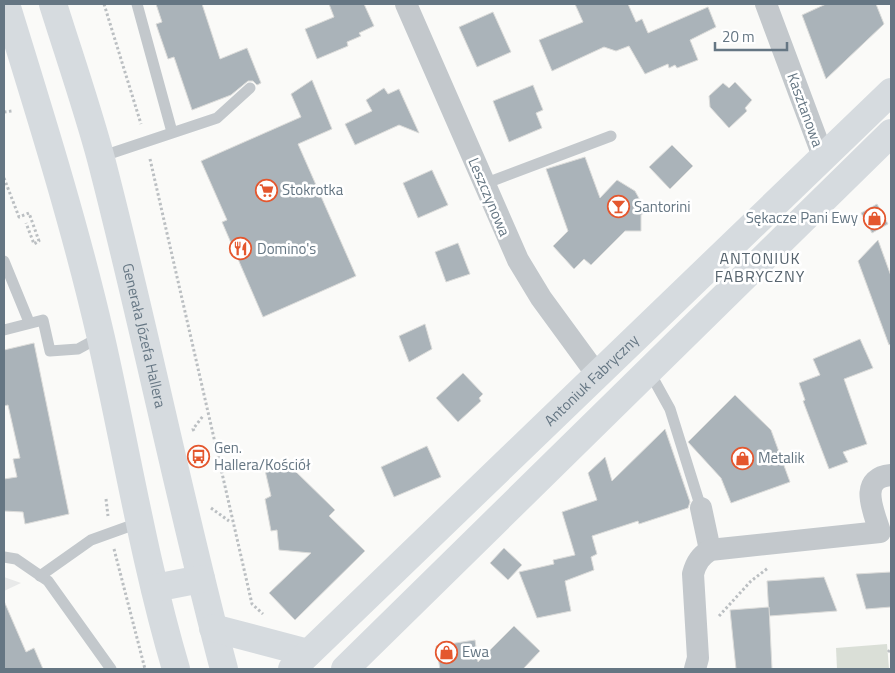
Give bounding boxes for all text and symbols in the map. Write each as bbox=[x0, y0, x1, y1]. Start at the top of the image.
scale bar bbox=[715, 20, 788, 52]
text: 20 m bbox=[722, 25, 755, 48]
street label: Kasztanowa bbox=[781, 70, 830, 151]
street label: Leszczynowa bbox=[462, 154, 517, 240]
supermarket icon: Stokrotka bbox=[254, 178, 278, 202]
place label: Stokrotka bbox=[282, 178, 344, 201]
bar icon: Santorini bbox=[606, 195, 630, 219]
place label: Santorini bbox=[634, 195, 691, 218]
place label: Sękacze Pani Ewy bbox=[746, 206, 858, 229]
shop icon: Sękacze Pani Ewy bbox=[862, 206, 886, 230]
restaurant icon: Domino's bbox=[229, 237, 253, 261]
place label: Domino's bbox=[257, 237, 316, 260]
district label: ANTONIUK FABRYCZNY bbox=[715, 246, 805, 288]
street label: Generała Józefa Hallera bbox=[116, 261, 172, 411]
street label: Antoniuk Fabryczny bbox=[539, 329, 644, 431]
place label: Gen. Hallera/Kościół bbox=[214, 436, 311, 476]
bus stop icon: Gen. Hallera/Kościół bbox=[186, 445, 210, 469]
shop icon: Metalik bbox=[730, 446, 754, 470]
place label: Metalik bbox=[758, 446, 805, 469]
shop icon: Ewa bbox=[434, 640, 458, 664]
place label: Ewa bbox=[462, 640, 489, 663]

